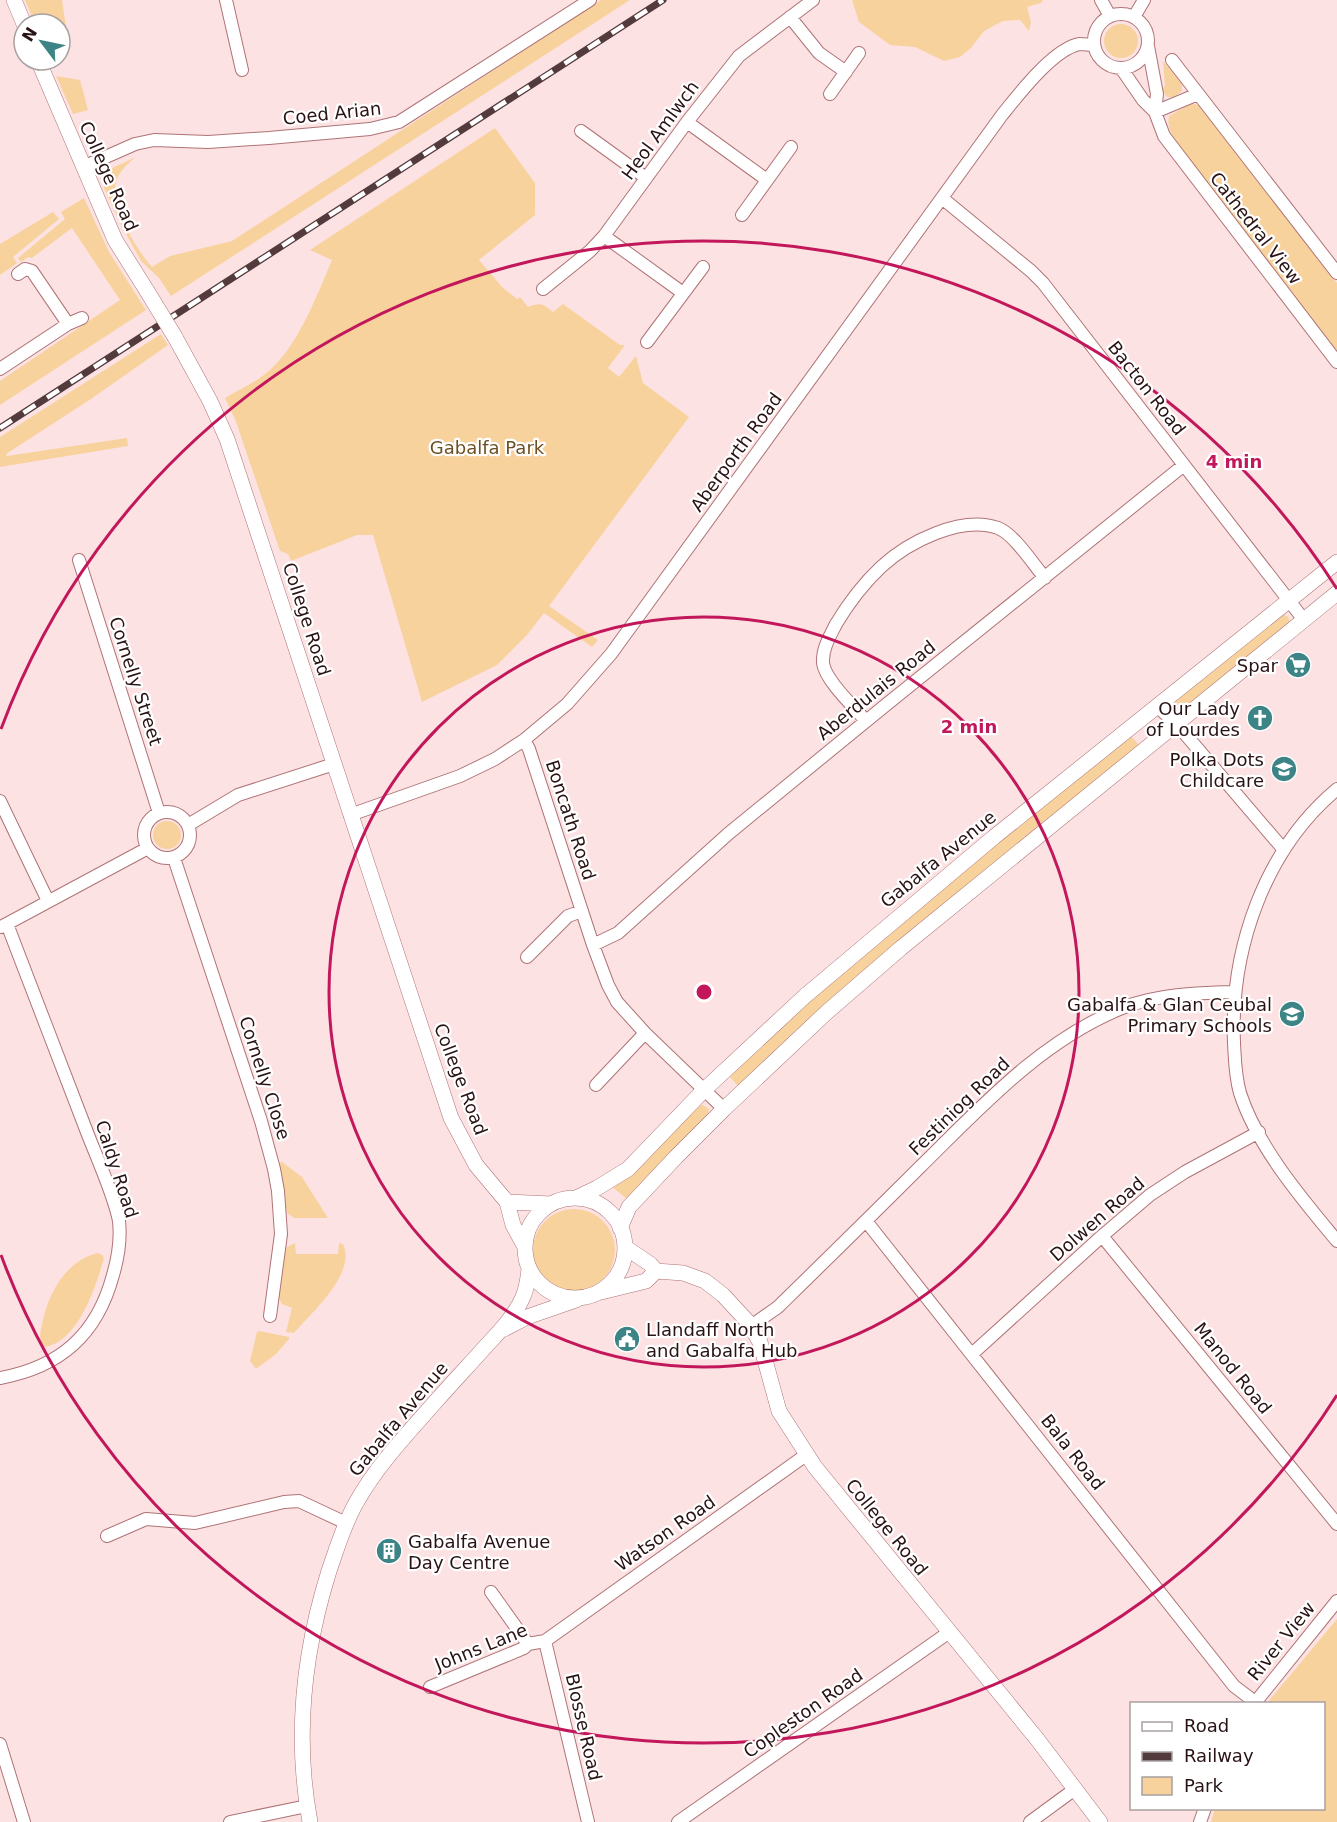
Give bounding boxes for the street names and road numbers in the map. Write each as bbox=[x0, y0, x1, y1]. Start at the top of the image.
street label: Heol Amlwch bbox=[617, 76, 703, 184]
street label: Coed Arian bbox=[282, 97, 382, 129]
street label: College Road bbox=[75, 118, 143, 234]
street label: Cathedral View bbox=[1206, 168, 1306, 288]
street label: Bacton Road bbox=[1104, 337, 1190, 439]
street label: Aberporth Road bbox=[686, 389, 786, 515]
street label: College Road bbox=[279, 560, 335, 678]
street label: Cornelly Street bbox=[105, 614, 167, 748]
street label: Aberdulais Road bbox=[813, 636, 939, 744]
street label: Boncath Road bbox=[542, 757, 600, 883]
street label: Gabalfa Avenue bbox=[876, 806, 1000, 912]
street label: Cornelly Close bbox=[235, 1014, 295, 1142]
street label: College Road bbox=[430, 1020, 492, 1138]
street label: Festiniog Road bbox=[904, 1053, 1014, 1159]
street label: Caldy Road bbox=[91, 1117, 143, 1221]
street label: Dolwen Road bbox=[1046, 1172, 1148, 1266]
street label: Manod Road bbox=[1190, 1318, 1276, 1418]
street label: Gabalfa Avenue bbox=[344, 1358, 452, 1480]
street label: Bala Road bbox=[1037, 1410, 1109, 1494]
street label: College Road bbox=[842, 1475, 932, 1579]
street label: Watson Road bbox=[611, 1491, 719, 1575]
street label: River View bbox=[1243, 1597, 1319, 1685]
street label: Johns Lane bbox=[431, 1619, 530, 1675]
street label: Copleston Road bbox=[739, 1664, 867, 1762]
street label: Blosse Road bbox=[561, 1671, 607, 1783]

